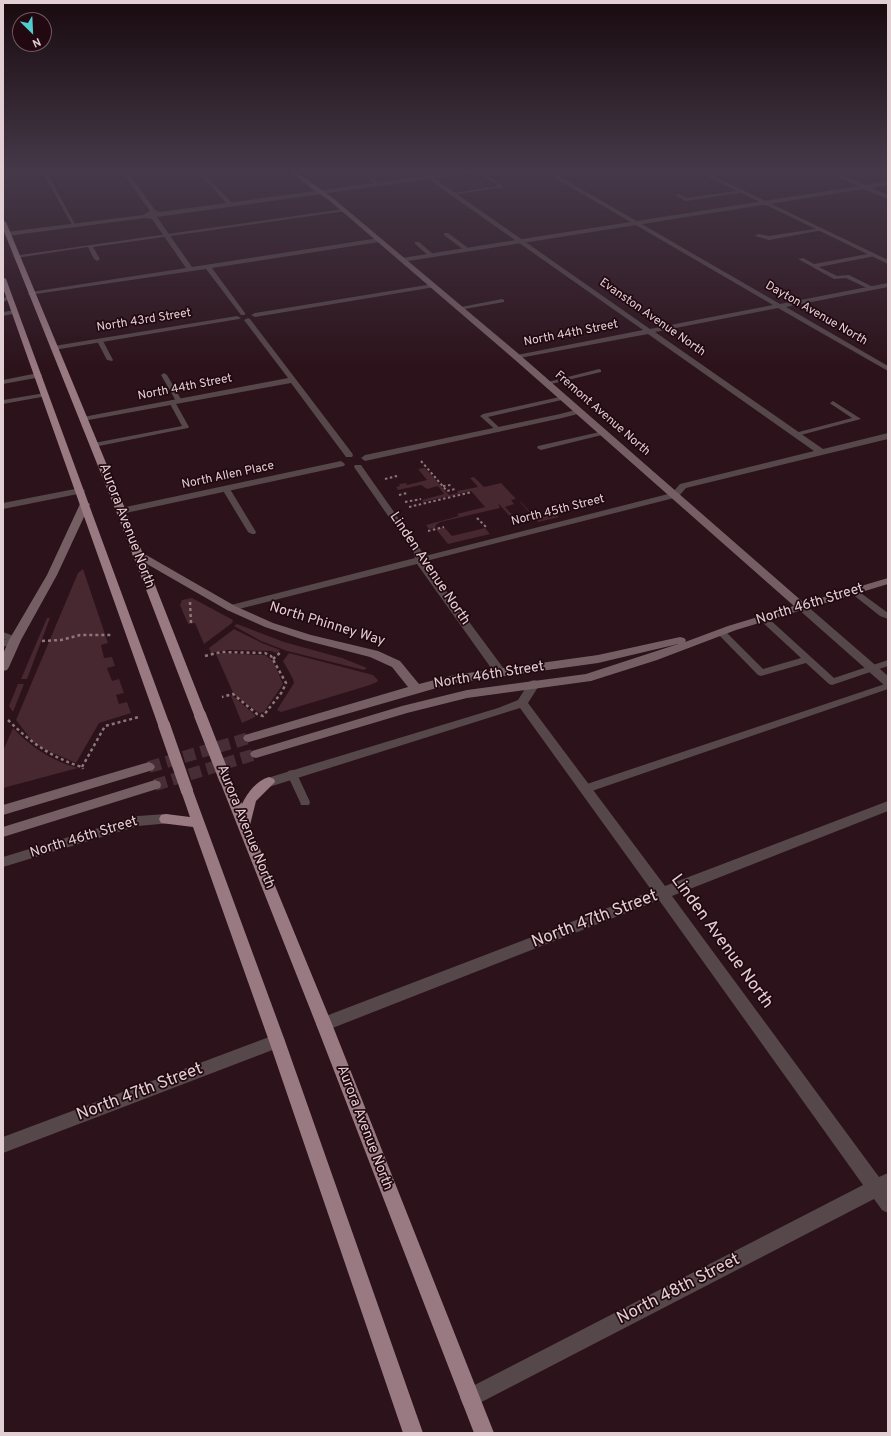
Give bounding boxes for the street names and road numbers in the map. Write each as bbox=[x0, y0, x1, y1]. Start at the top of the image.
street label: Evanston Avenue North bbox=[596, 276, 708, 360]
street label: Dayton Avenue North bbox=[762, 279, 870, 349]
street label: North 43rd Street bbox=[96, 306, 192, 336]
street label: North 44th Street bbox=[523, 318, 619, 350]
street label: Fremont Avenue North bbox=[551, 369, 653, 459]
street label: North 44th Street bbox=[137, 372, 233, 404]
street label: North Allen Place bbox=[180, 459, 276, 493]
street label: Aurora Avenue North bbox=[94, 461, 158, 591]
street label: North 45th Street bbox=[510, 492, 606, 530]
street label: Linden Avenue North bbox=[385, 509, 473, 629]
street label: North 46th Street bbox=[754, 581, 866, 629]
street label: North Phinney Way bbox=[267, 599, 387, 651]
street label: North 46th Street bbox=[433, 659, 545, 693]
street label: Aurora Avenue North bbox=[212, 762, 278, 892]
street label: North 46th Street bbox=[28, 814, 140, 862]
street label: Linden Avenue North bbox=[665, 871, 777, 1013]
street label: North 47th Street bbox=[529, 887, 661, 953]
street label: North 47th Street bbox=[74, 1060, 206, 1126]
street label: Aurora Avenue North bbox=[332, 1063, 396, 1193]
street label: North 48th Street bbox=[614, 1250, 744, 1330]

